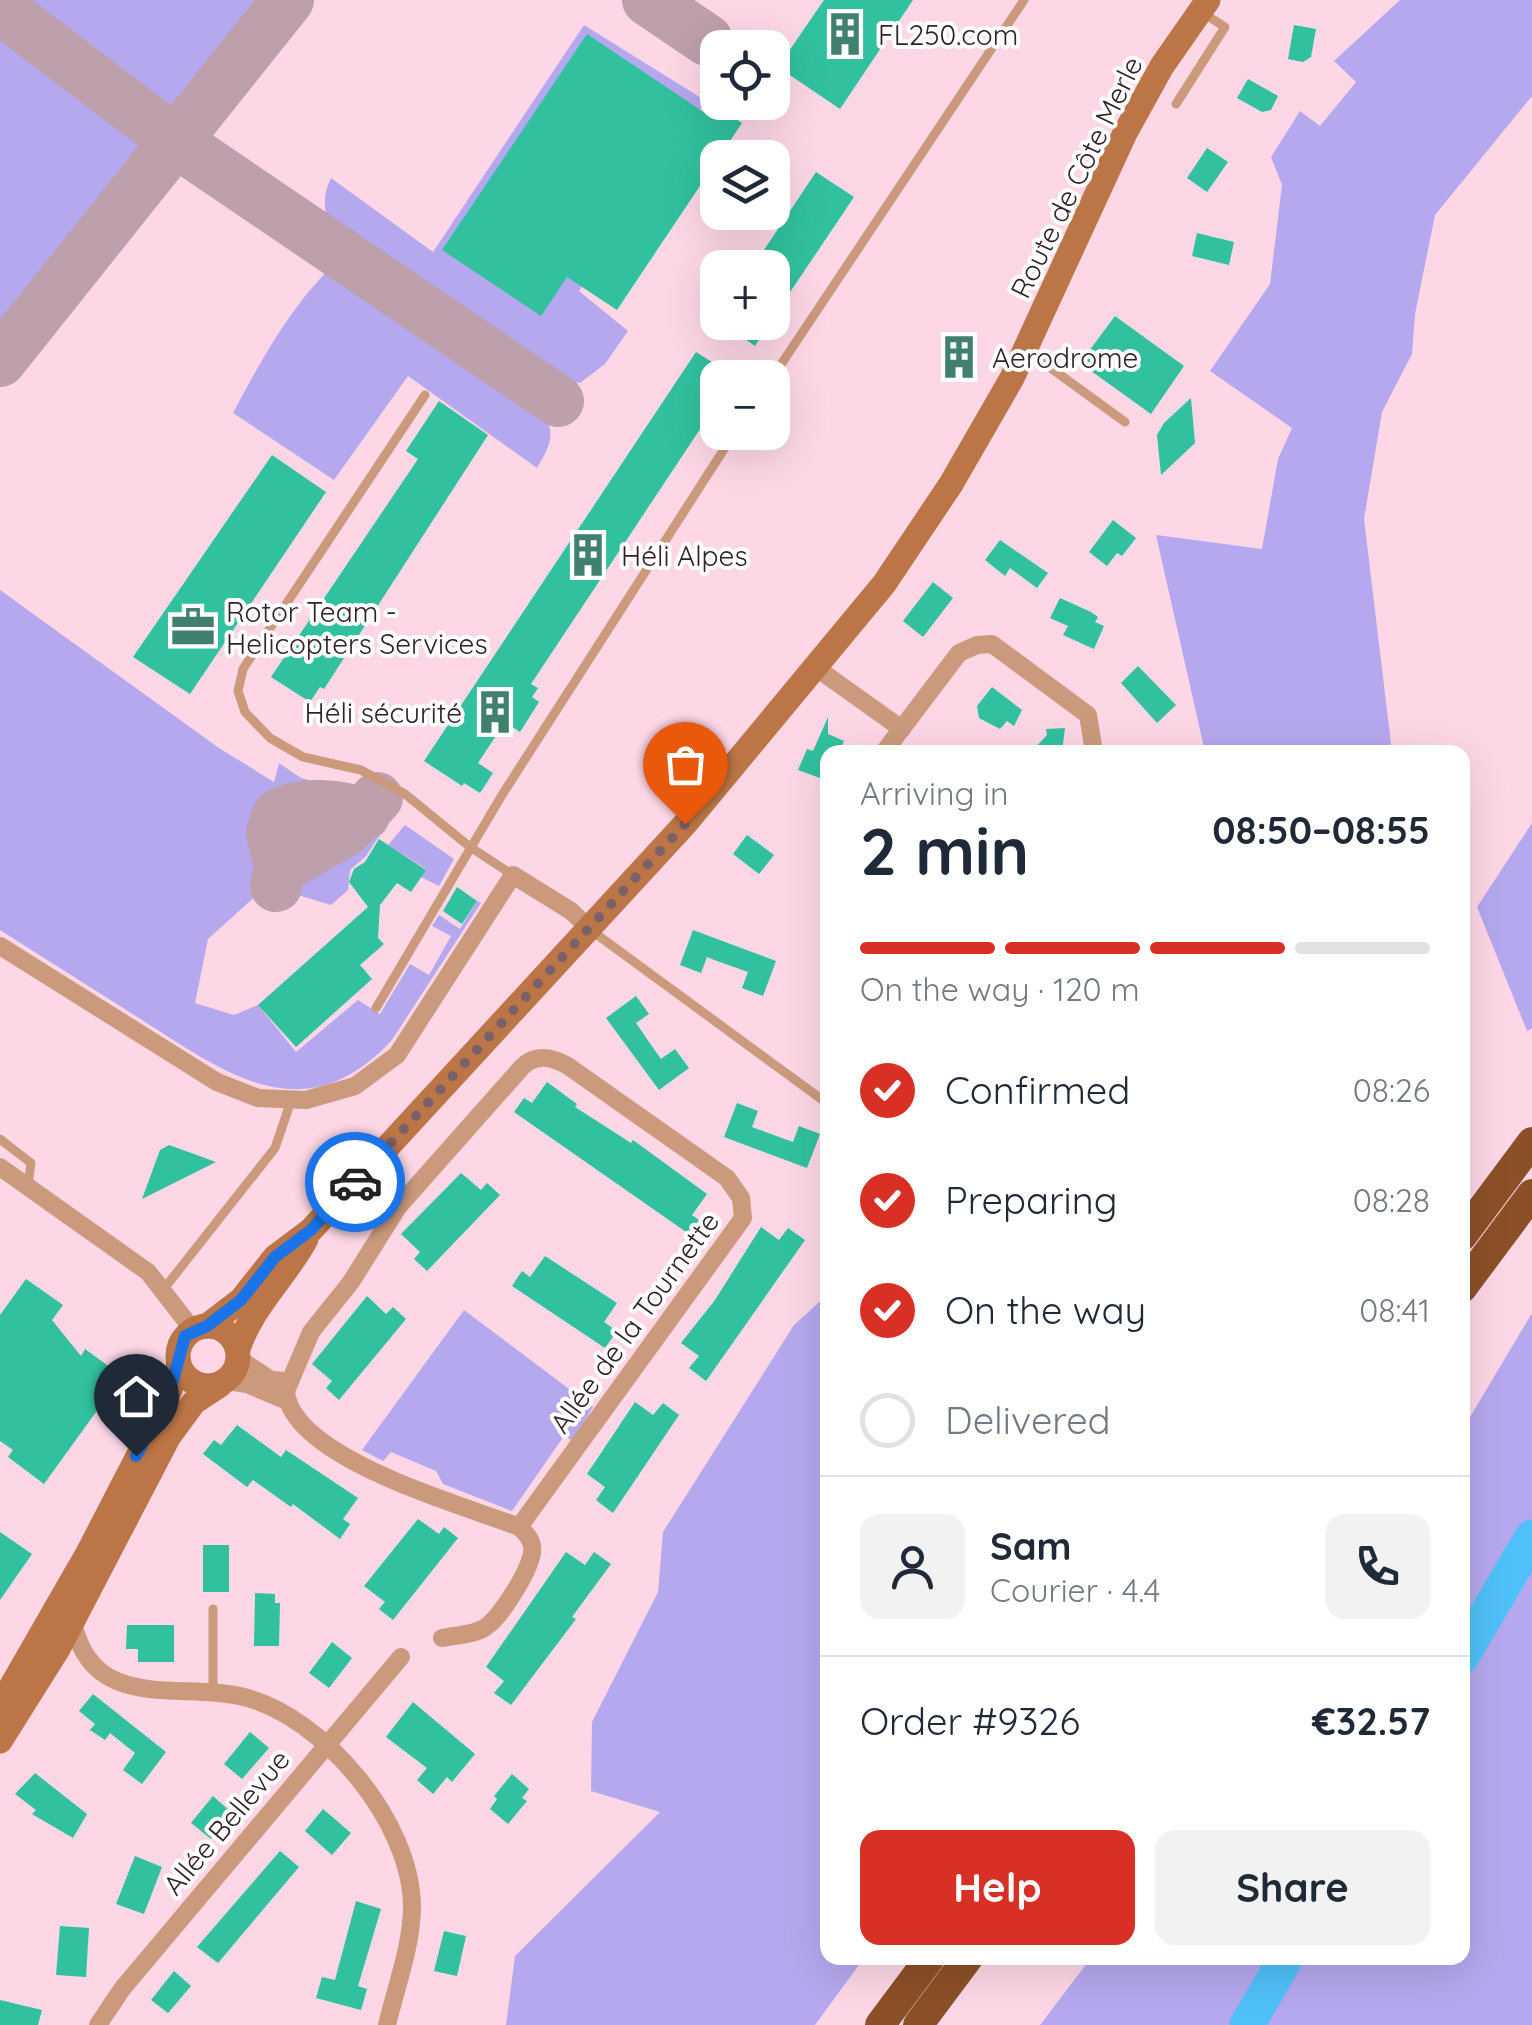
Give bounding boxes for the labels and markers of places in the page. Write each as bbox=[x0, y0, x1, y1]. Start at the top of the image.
building icon: FL250.com bbox=[821, 10, 869, 58]
place label: FL250.com bbox=[878, 17, 1018, 52]
building icon: Aerodrome bbox=[935, 333, 983, 381]
place label: Aerodrome bbox=[992, 340, 1138, 375]
building icon: Héli Alpes bbox=[564, 531, 612, 579]
place label: Héli Alpes bbox=[621, 538, 748, 573]
place label: Rotor Team - Helicopters Services bbox=[226, 594, 488, 661]
office icon: Rotor Team - Helicopters Services bbox=[169, 603, 217, 651]
building icon: Héli sécurité bbox=[471, 688, 519, 736]
place label: Héli sécurité bbox=[305, 695, 462, 730]
pin bbox=[643, 722, 728, 825]
pin bbox=[94, 1354, 179, 1457]

